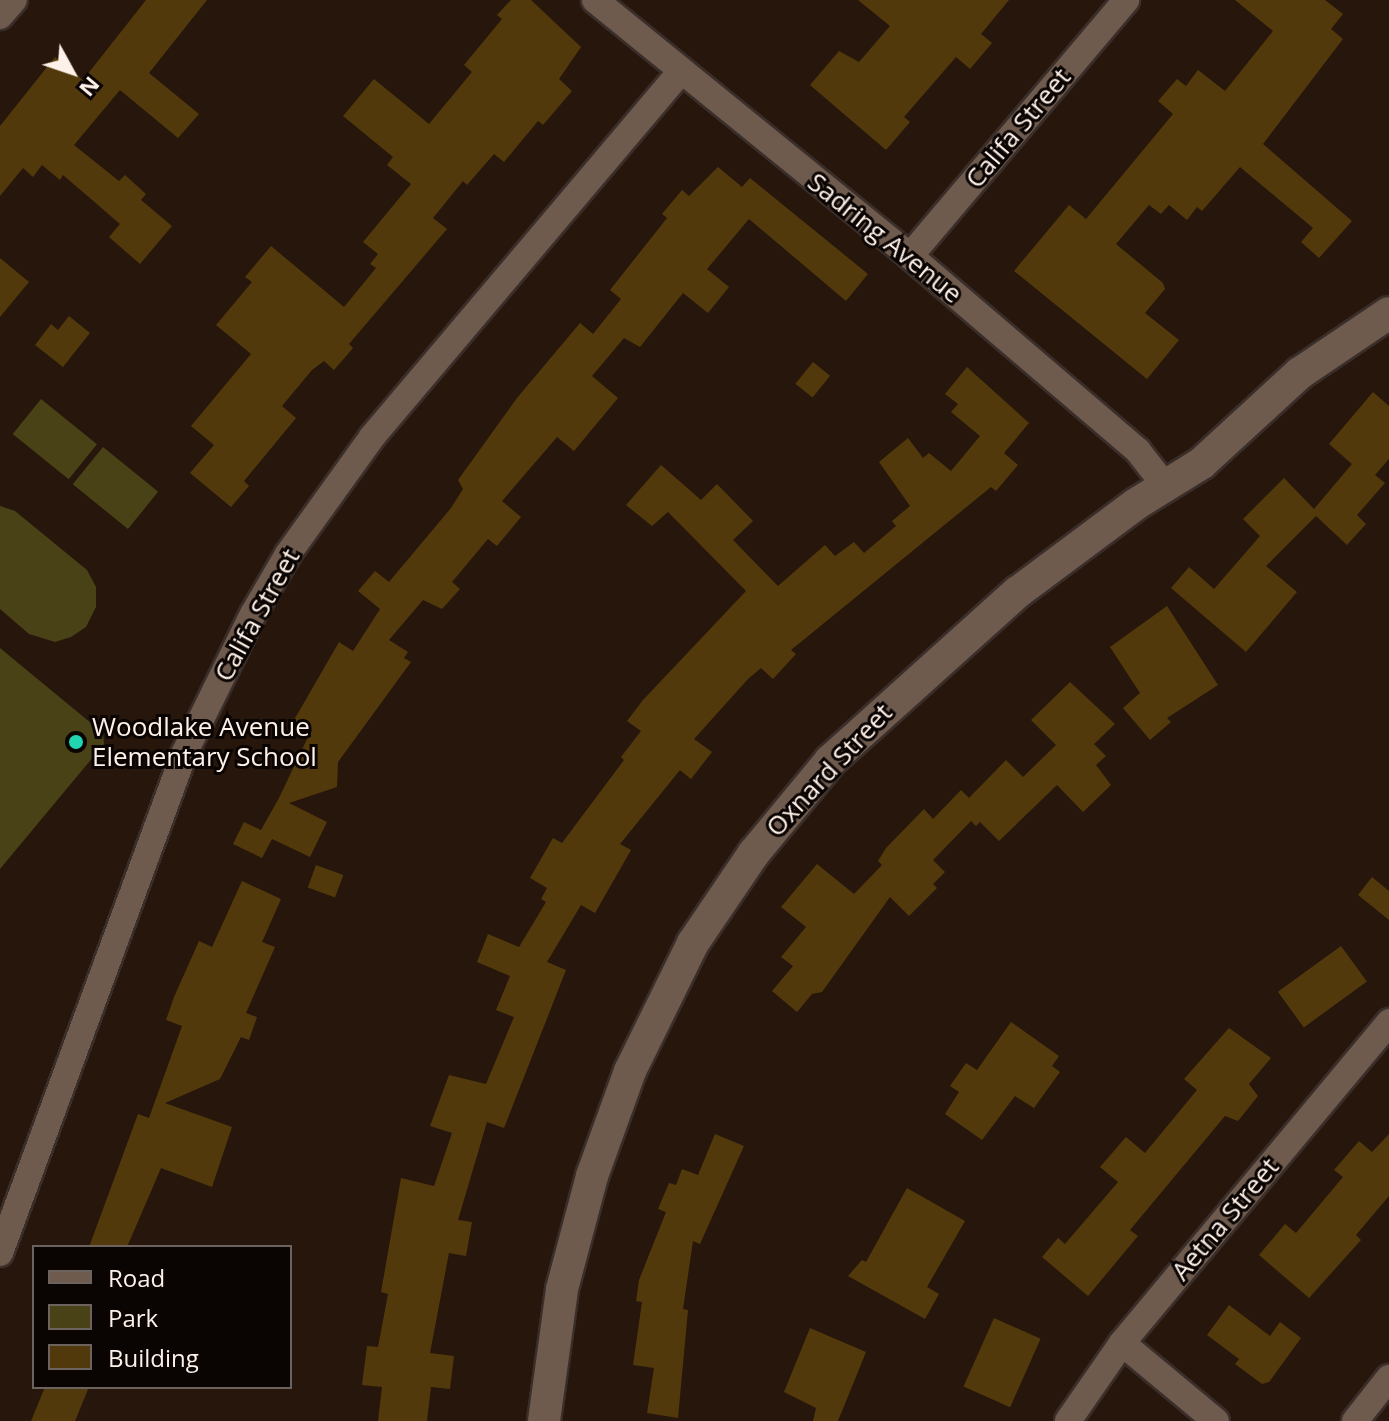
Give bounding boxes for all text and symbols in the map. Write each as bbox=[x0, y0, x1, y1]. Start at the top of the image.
north arrow bbox=[32, 32, 112, 112]
street label: Califa Street bbox=[959, 62, 1077, 194]
text: N bbox=[73, 71, 108, 104]
street label: Sadring Avenue bbox=[802, 166, 968, 310]
street label: Califa Street bbox=[208, 543, 306, 687]
street label: Oxnard Street bbox=[760, 697, 898, 843]
place label: Woodlake Avenue Elementary School bbox=[92, 711, 317, 772]
marker: Woodlake Avenue Elementary School bbox=[67, 733, 85, 751]
street label: Aetna Street bbox=[1165, 1151, 1285, 1287]
legend bbox=[32, 1245, 292, 1389]
text: Road bbox=[108, 1261, 165, 1294]
text: Park bbox=[108, 1301, 158, 1334]
text: Building bbox=[108, 1341, 199, 1374]

